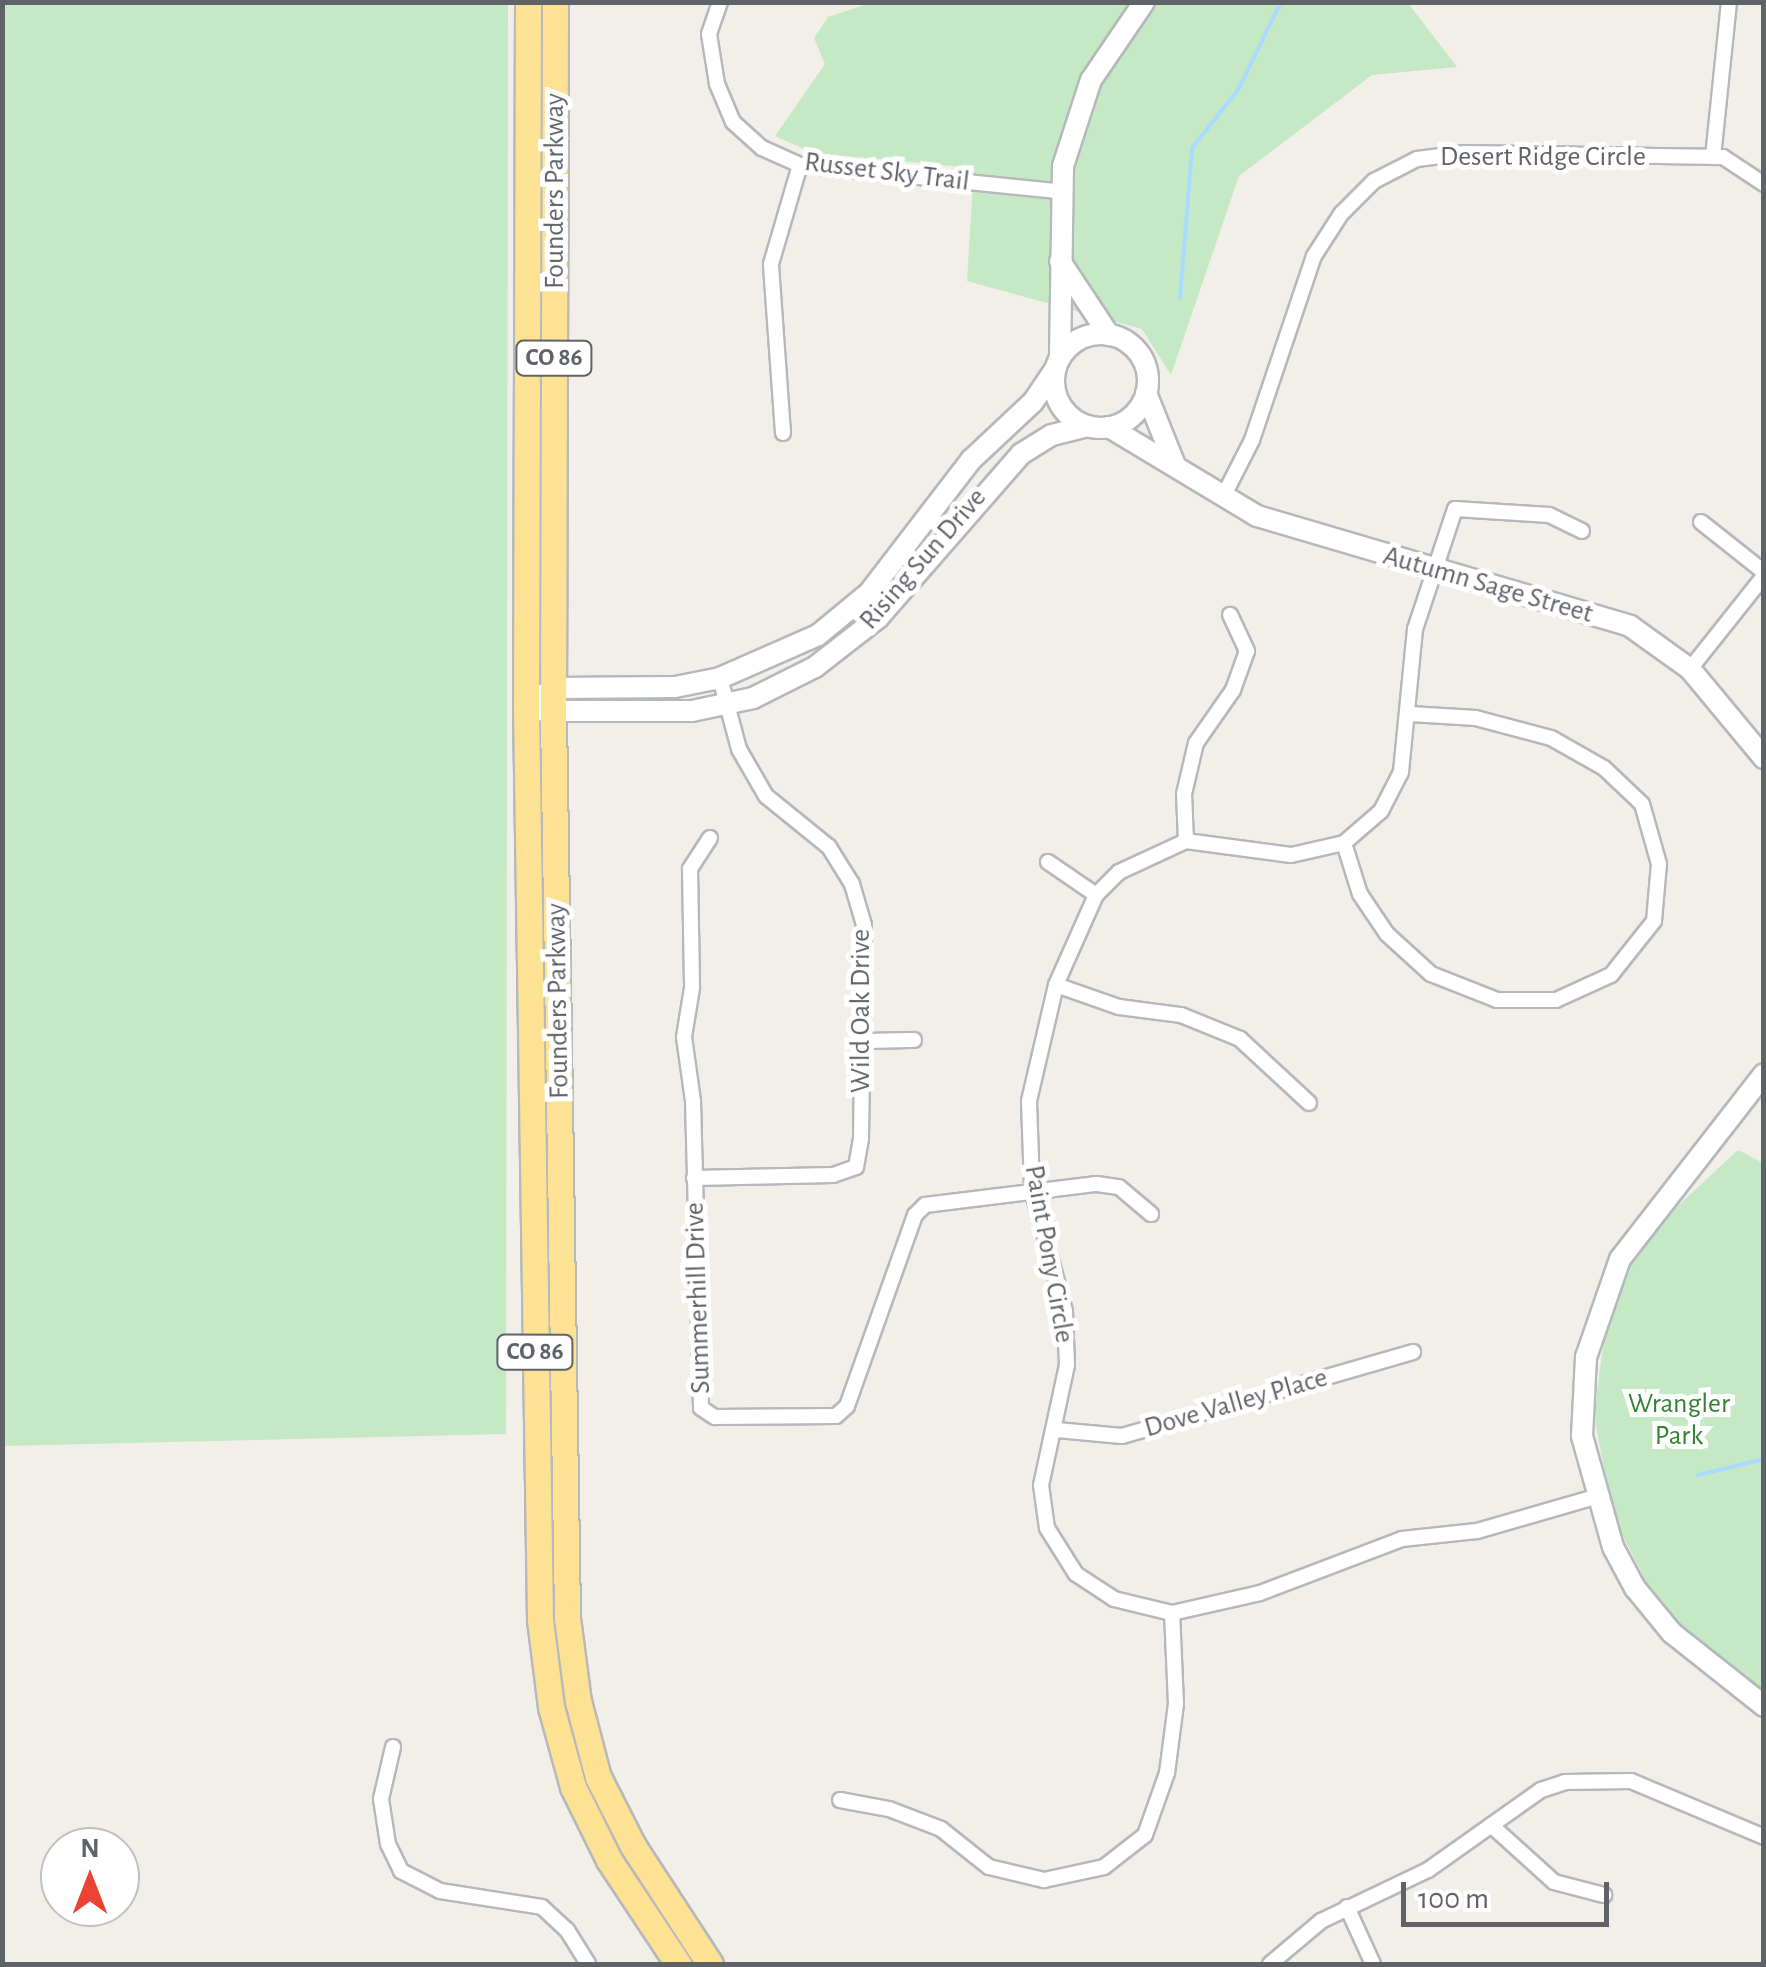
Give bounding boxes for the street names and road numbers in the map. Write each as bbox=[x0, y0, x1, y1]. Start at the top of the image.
street label: Founders Parkway bbox=[538, 93, 572, 289]
street label: Desert Ridge Circle bbox=[1440, 140, 1646, 174]
street label: Russet Sky Trail bbox=[803, 145, 971, 199]
road number: CO 86 bbox=[514, 338, 594, 378]
street label: Rising Sun Drive bbox=[852, 481, 994, 637]
street label: Autumn Sage Street bbox=[1379, 539, 1597, 631]
street label: Founders Parkway bbox=[539, 903, 577, 1099]
street label: Wild Oak Drive bbox=[844, 929, 878, 1093]
street label: Paint Pony Circle bbox=[1017, 1163, 1081, 1345]
street label: Summerhill Drive bbox=[678, 1202, 718, 1394]
road number: CO 86 bbox=[495, 1332, 575, 1372]
street label: Dove Valley Place bbox=[1141, 1361, 1331, 1445]

